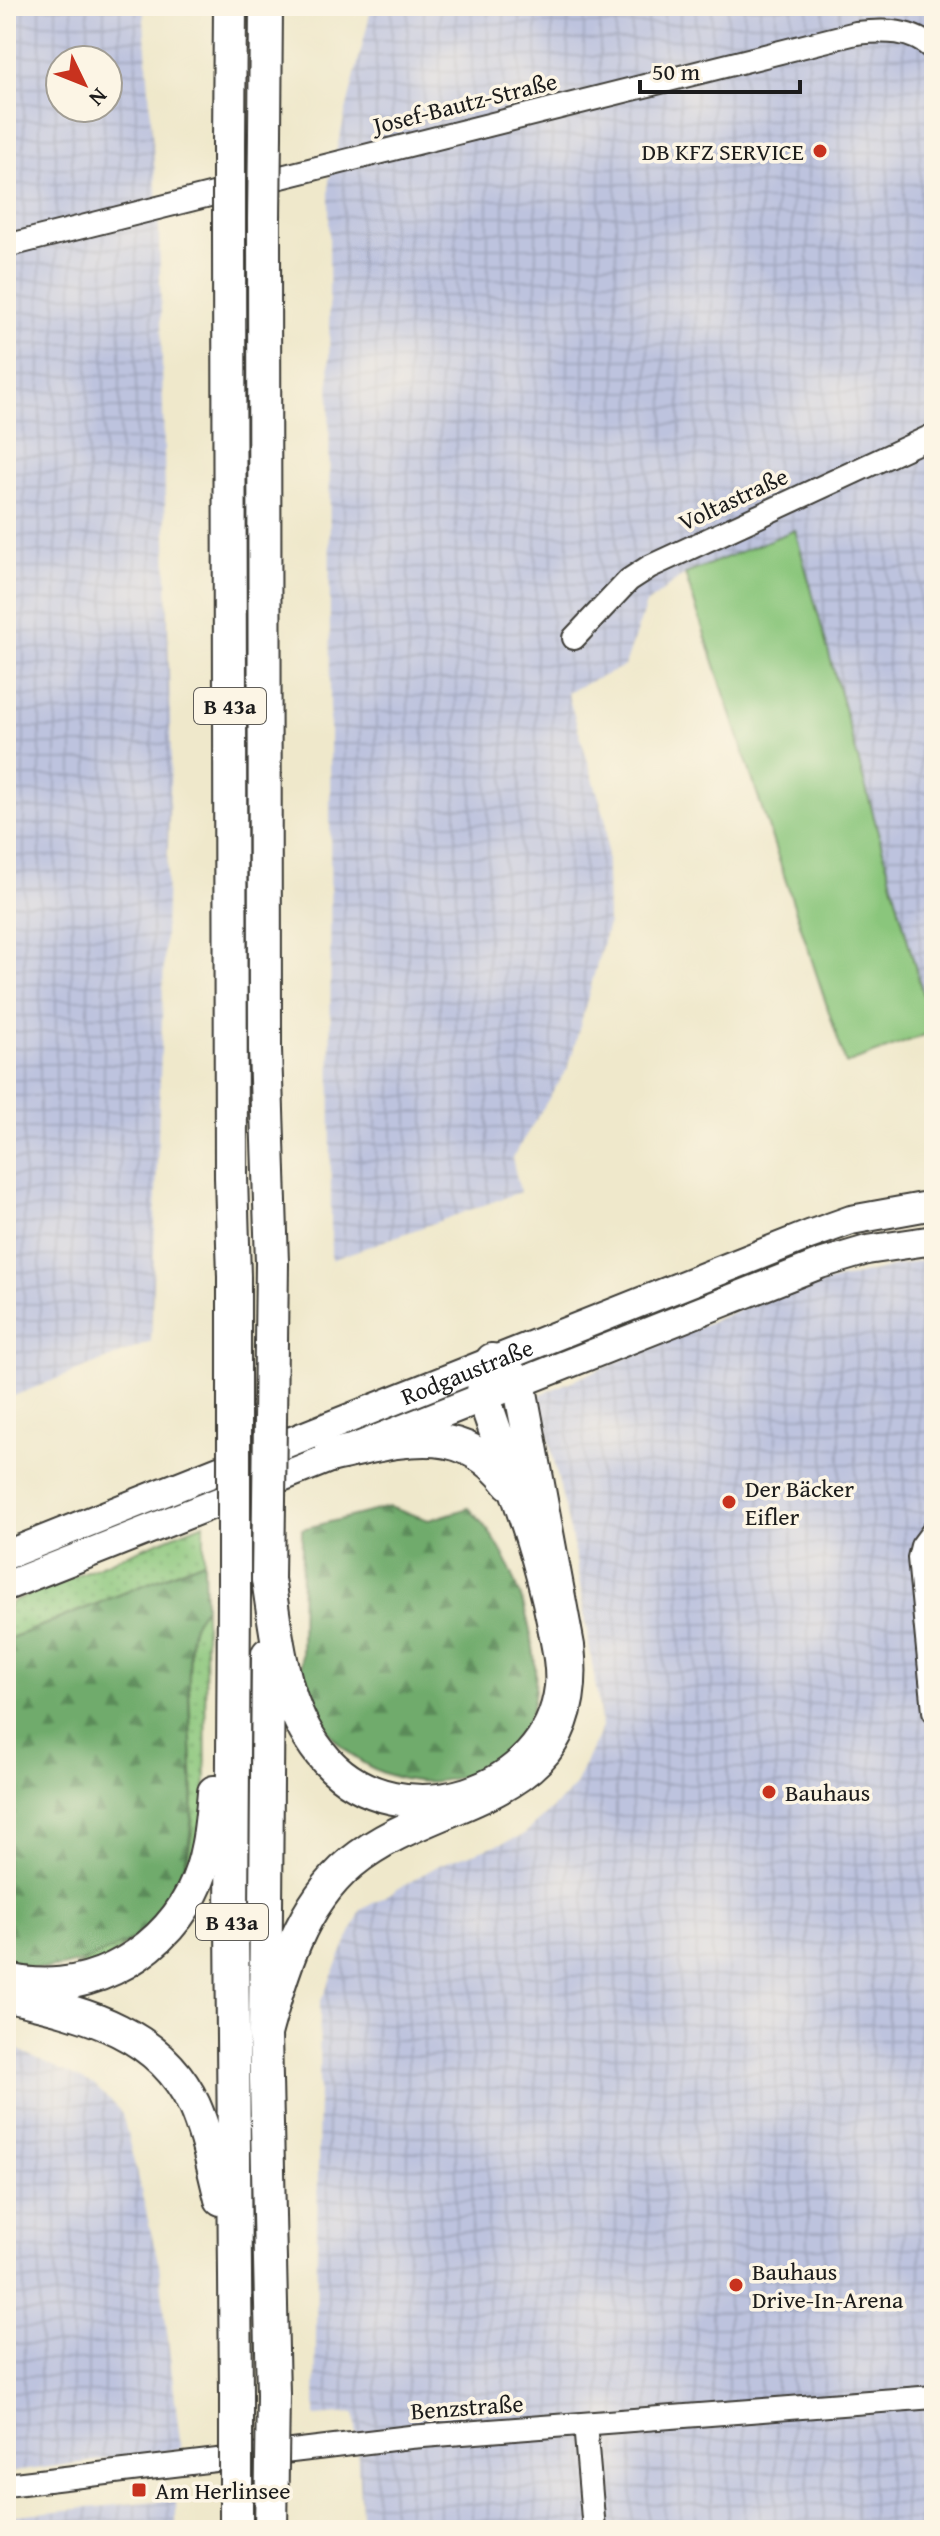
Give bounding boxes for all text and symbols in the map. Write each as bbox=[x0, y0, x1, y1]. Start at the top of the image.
north arrow bbox=[44, 44, 124, 124]
scale bar bbox=[640, 44, 800, 94]
text: 50 m bbox=[652, 54, 700, 89]
street label: Josef-Bautz-Straße bbox=[367, 63, 561, 143]
text: N bbox=[82, 81, 115, 114]
place label: DB KFZ SERVICE bbox=[642, 134, 804, 169]
marker: DB KFZ SERVICE bbox=[811, 142, 829, 160]
street label: Voltastraße bbox=[672, 458, 794, 540]
road number: B 43a bbox=[194, 688, 266, 724]
street label: Rodgaustraße bbox=[395, 1329, 538, 1413]
place label: Der Bäcker Eifler bbox=[745, 1471, 854, 1534]
marker: Der Bäcker Eifler bbox=[720, 1493, 738, 1511]
place label: Bauhaus bbox=[785, 1775, 870, 1810]
marker: Bauhaus bbox=[760, 1783, 778, 1801]
road number: B 43a bbox=[196, 1904, 268, 1940]
place label: Bauhaus Drive-In-Arena bbox=[752, 2254, 904, 2317]
marker: Bauhaus Drive-In-Arena bbox=[727, 2276, 745, 2294]
street label: Benzstraße bbox=[409, 2386, 525, 2428]
place label: Am Herlinsee bbox=[155, 2473, 291, 2508]
marker: Am Herlinsee bbox=[130, 2481, 148, 2499]

